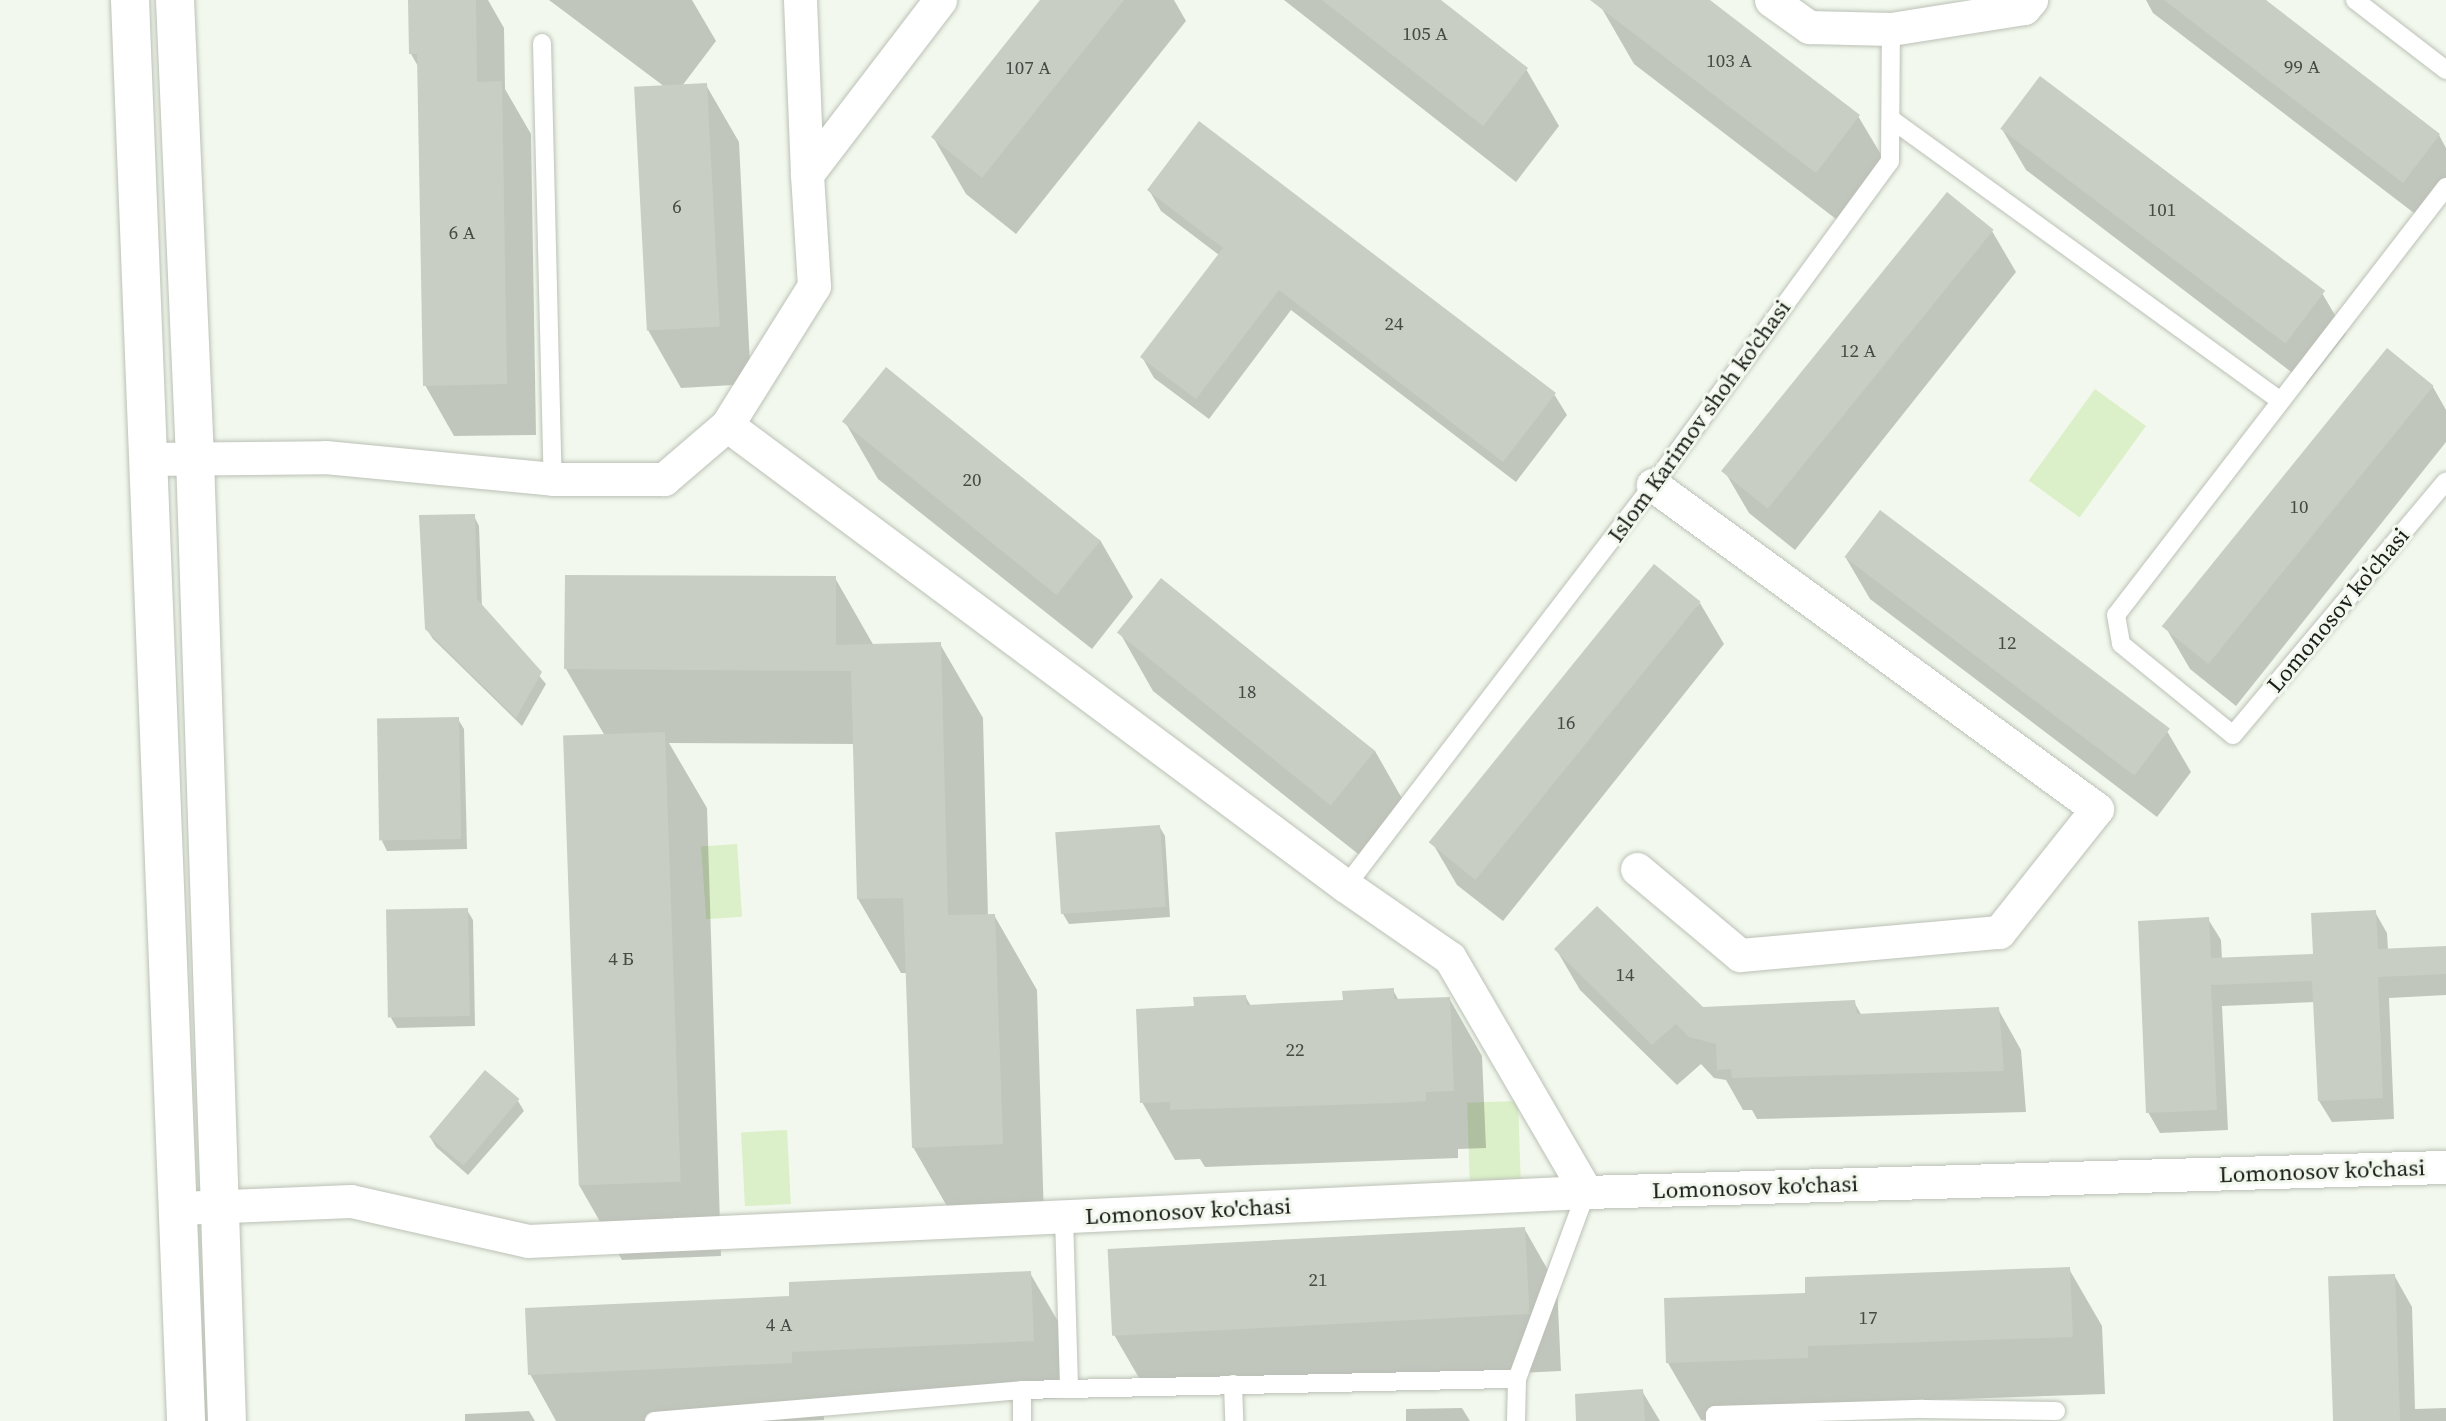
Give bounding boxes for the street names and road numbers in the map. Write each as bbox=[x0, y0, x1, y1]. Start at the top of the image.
street label: Islom Karimov shoh ko'chasi bbox=[1602, 295, 1796, 547]
street label: Lomonosov ko'chasi bbox=[2261, 522, 2415, 698]
street label: Lomonosov ko'chasi bbox=[2218, 1154, 2426, 1188]
street label: Lomonosov ko'chasi bbox=[1651, 1170, 1859, 1204]
street label: Lomonosov ko'chasi bbox=[1084, 1192, 1292, 1230]

